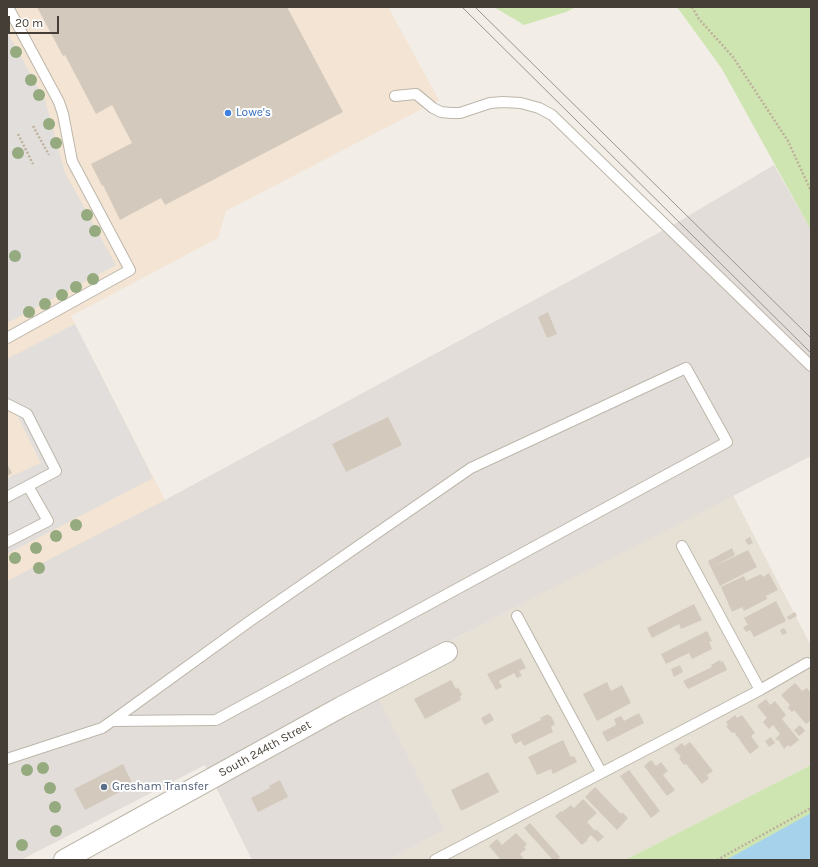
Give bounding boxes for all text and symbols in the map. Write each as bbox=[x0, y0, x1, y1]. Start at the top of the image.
scale bar bbox=[10, 8, 61, 34]
text: 20 m bbox=[15, 16, 43, 30]
place label: Lowe's bbox=[236, 106, 271, 120]
marker: Lowe's bbox=[223, 108, 233, 118]
street label: South 244th Street bbox=[216, 718, 314, 780]
place label: Gresham Transfer bbox=[112, 780, 208, 794]
marker: Gresham Transfer bbox=[99, 782, 109, 792]

